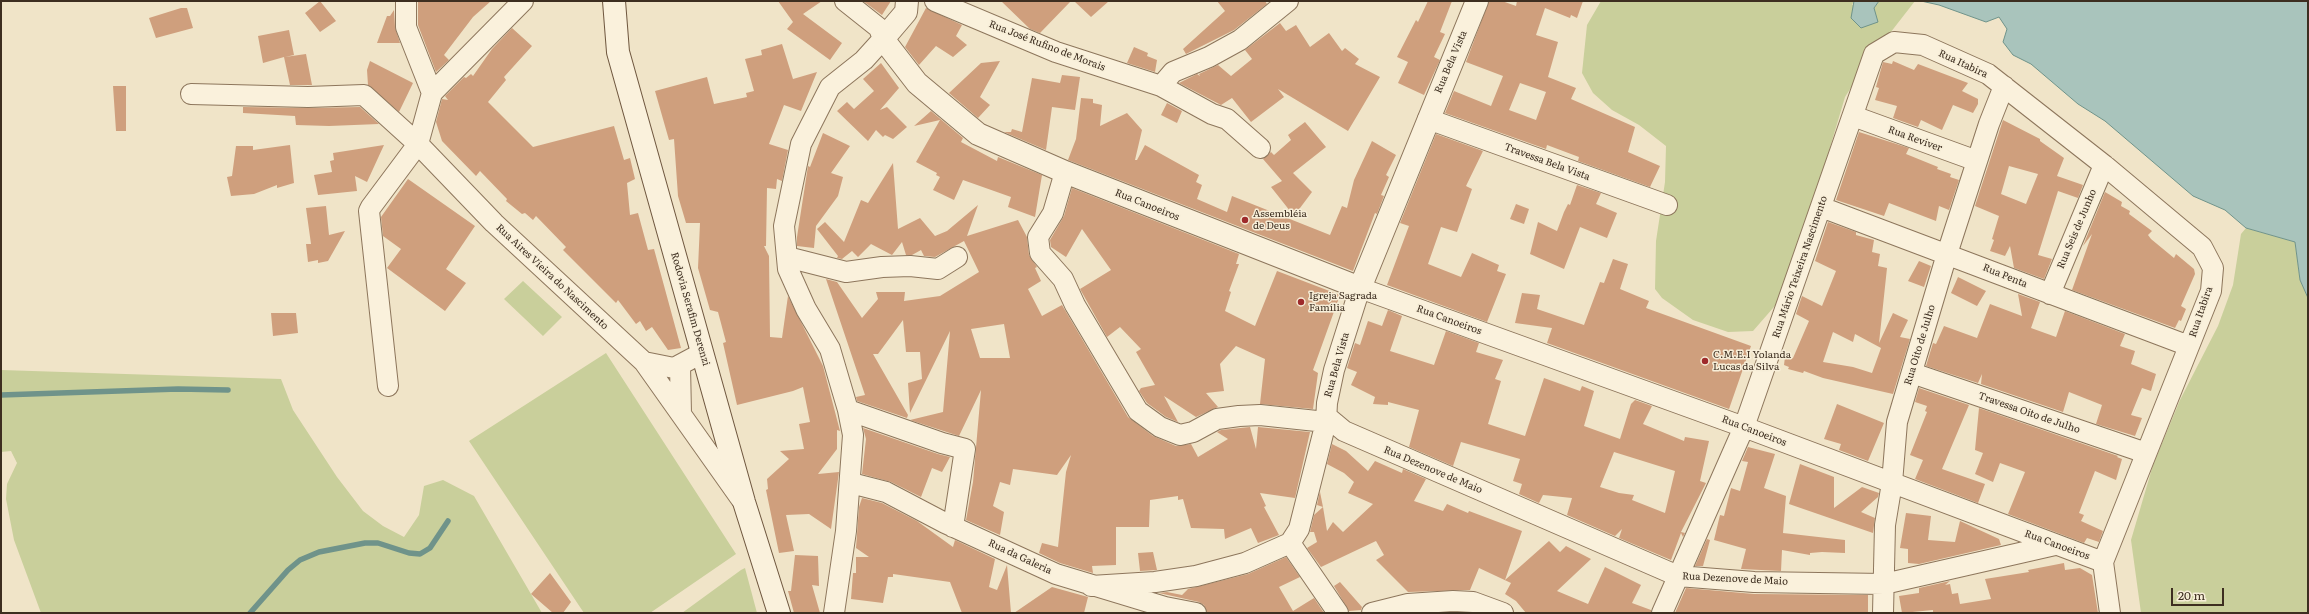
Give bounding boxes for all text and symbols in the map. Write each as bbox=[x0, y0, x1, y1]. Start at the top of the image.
street label: Rua José Rufino de Morais bbox=[987, 18, 1107, 74]
street label: Rua Bela Vista bbox=[1432, 29, 1470, 95]
street label: Rua Itabira bbox=[1936, 47, 1990, 81]
street label: Rua Reviver bbox=[1886, 124, 1944, 154]
street label: Travessa Bela Vista bbox=[1502, 141, 1592, 183]
street label: Rua Canoeiros bbox=[1113, 187, 1181, 223]
street label: Rua Seis de Junho bbox=[2055, 187, 2099, 271]
street label: Rua Mário Teixeira Nascimento bbox=[1770, 194, 1830, 340]
place label: Assembléia de Deus bbox=[1253, 208, 1307, 232]
marker: Assembléia de Deus bbox=[1240, 215, 1250, 225]
street label: Rua Aires Vieira do Nascimento bbox=[493, 222, 611, 332]
street label: Rodovia Serafim Derenzi bbox=[668, 251, 712, 367]
street label: Rua Penta bbox=[1981, 262, 2029, 290]
street label: Rua Itabira bbox=[2187, 285, 2215, 339]
place label: Igreja Sagrada Família bbox=[1309, 290, 1377, 314]
marker: Igreja Sagrada Família bbox=[1296, 297, 1306, 307]
street label: Rua Canoeiros bbox=[1415, 303, 1483, 337]
street label: Rua Oito de Julho bbox=[1902, 303, 1938, 387]
street label: Rua Bela Vista bbox=[1322, 331, 1352, 399]
place label: C.M.E.I Yolanda Lucas da Silva bbox=[1713, 349, 1791, 372]
marker: C.M.E.I Yolanda Lucas da Silva bbox=[1700, 356, 1710, 366]
street label: Travessa Oito de Julho bbox=[1976, 390, 2082, 436]
street label: Rua Canoeiros bbox=[1720, 413, 1788, 449]
street label: Rua Dezenove de Maio bbox=[1382, 444, 1484, 496]
street label: Rua Canoeiros bbox=[2023, 528, 2091, 562]
street label: Rua da Galeria bbox=[986, 537, 1054, 577]
street label: Rua Dezenove de Maio bbox=[1682, 570, 1788, 588]
scale bar bbox=[2173, 580, 2226, 606]
text: 20 m bbox=[2178, 586, 2205, 604]

